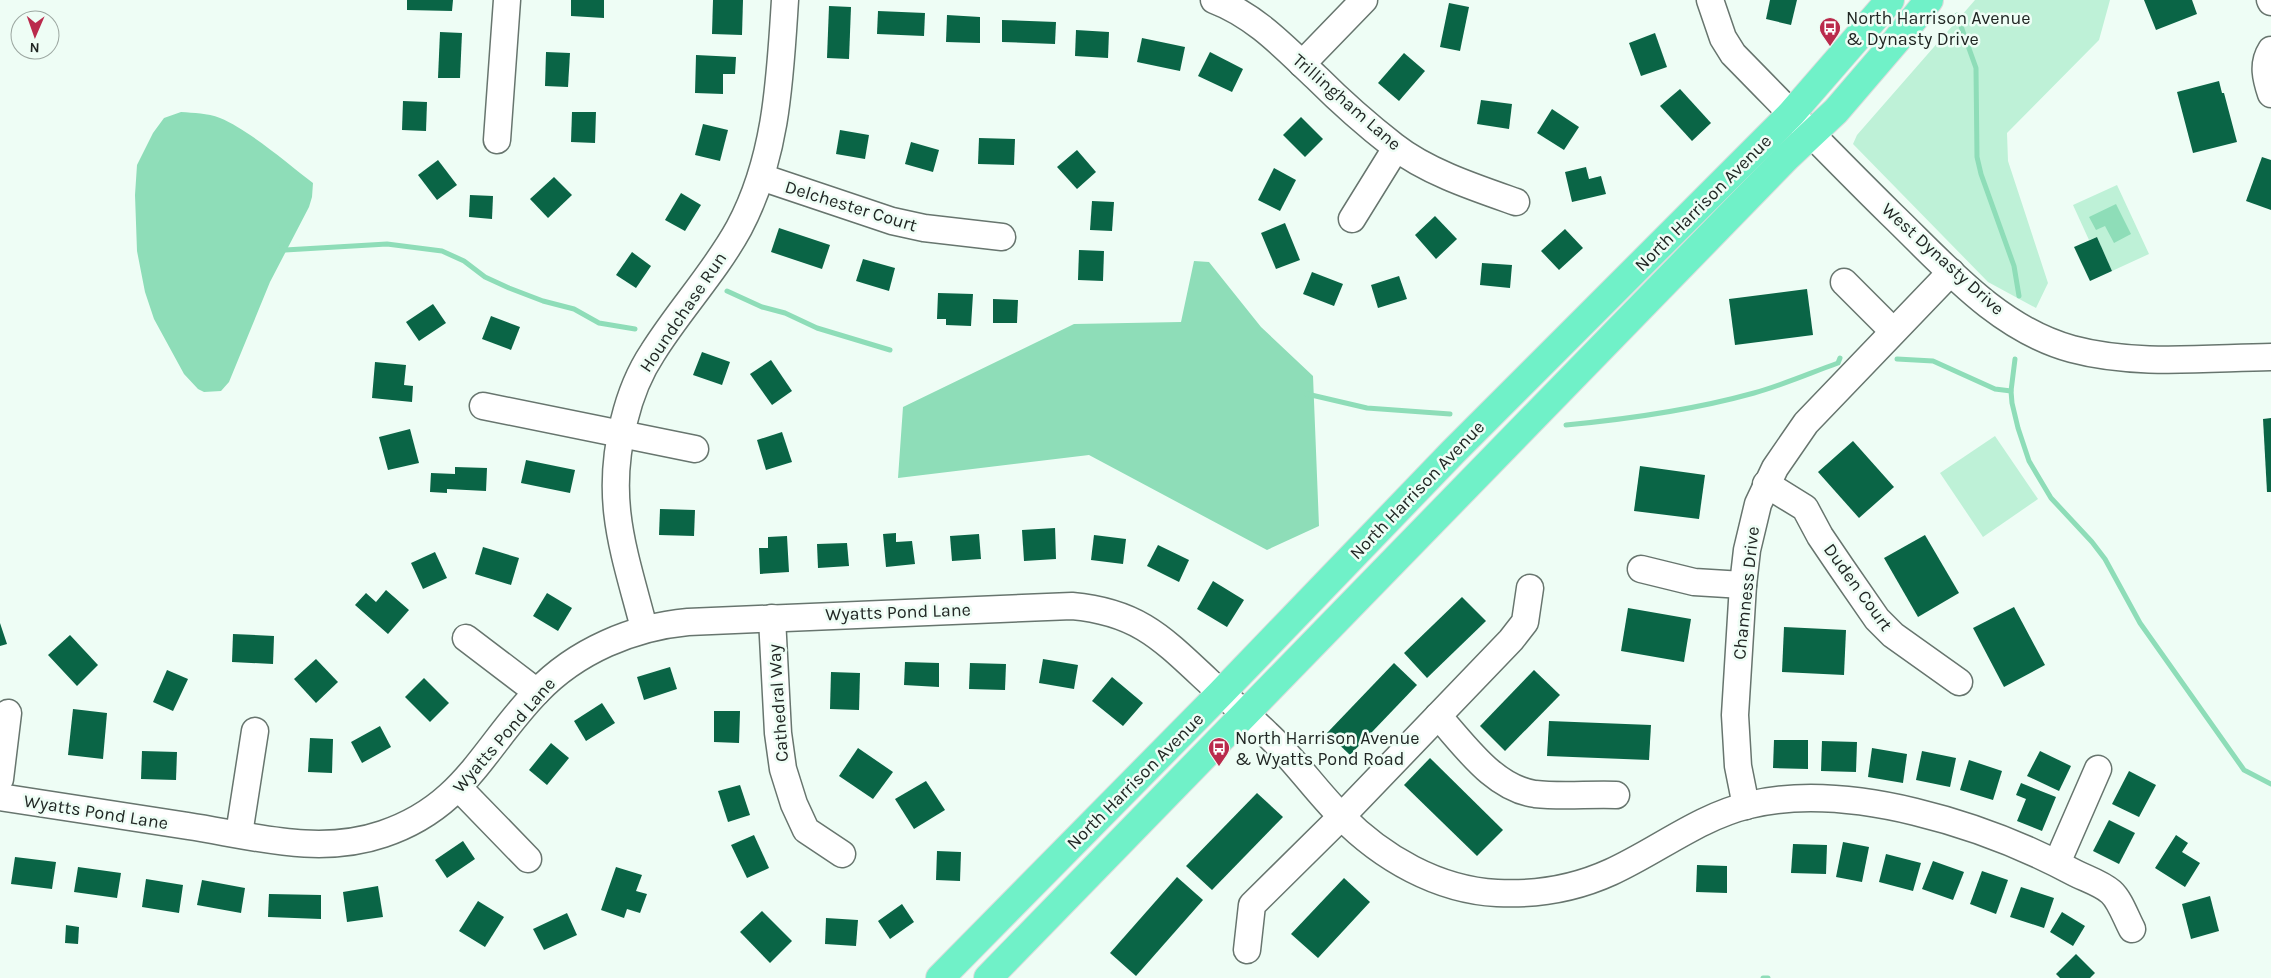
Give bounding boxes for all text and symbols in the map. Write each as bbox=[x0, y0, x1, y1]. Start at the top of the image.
place label: North Harrison Avenue & Dynasty Drive bbox=[1846, 7, 2031, 50]
north arrow bbox=[10, 10, 60, 60]
bus stop icon: North Harrison Avenue & Dynasty Drive bbox=[1818, 16, 1842, 47]
text: N bbox=[29, 39, 40, 56]
street label: Trillingham Lane bbox=[1288, 49, 1406, 155]
street label: North Harrison Avenue bbox=[1630, 130, 1776, 276]
street label: Delchester Court bbox=[782, 175, 920, 237]
street label: West Dynasty Drive bbox=[1877, 198, 2009, 320]
street label: Houndchase Run bbox=[635, 248, 731, 376]
street label: North Harrison Avenue bbox=[1345, 416, 1489, 564]
street label: Chamness Drive bbox=[1728, 525, 1764, 661]
street label: Duden Court bbox=[1819, 539, 1897, 635]
street label: Wyatts Pond Lane bbox=[825, 598, 971, 626]
street label: Cathedral Way bbox=[763, 643, 793, 763]
street label: Wyatts Pond Lane bbox=[448, 673, 560, 797]
street label: North Harrison Avenue bbox=[1062, 708, 1208, 854]
place label: North Harrison Avenue & Wyatts Pond Road bbox=[1235, 727, 1420, 770]
bus stop icon: North Harrison Avenue & Wyatts Pond Road bbox=[1207, 736, 1231, 767]
street label: Wyatts Pond Lane bbox=[22, 790, 170, 834]

